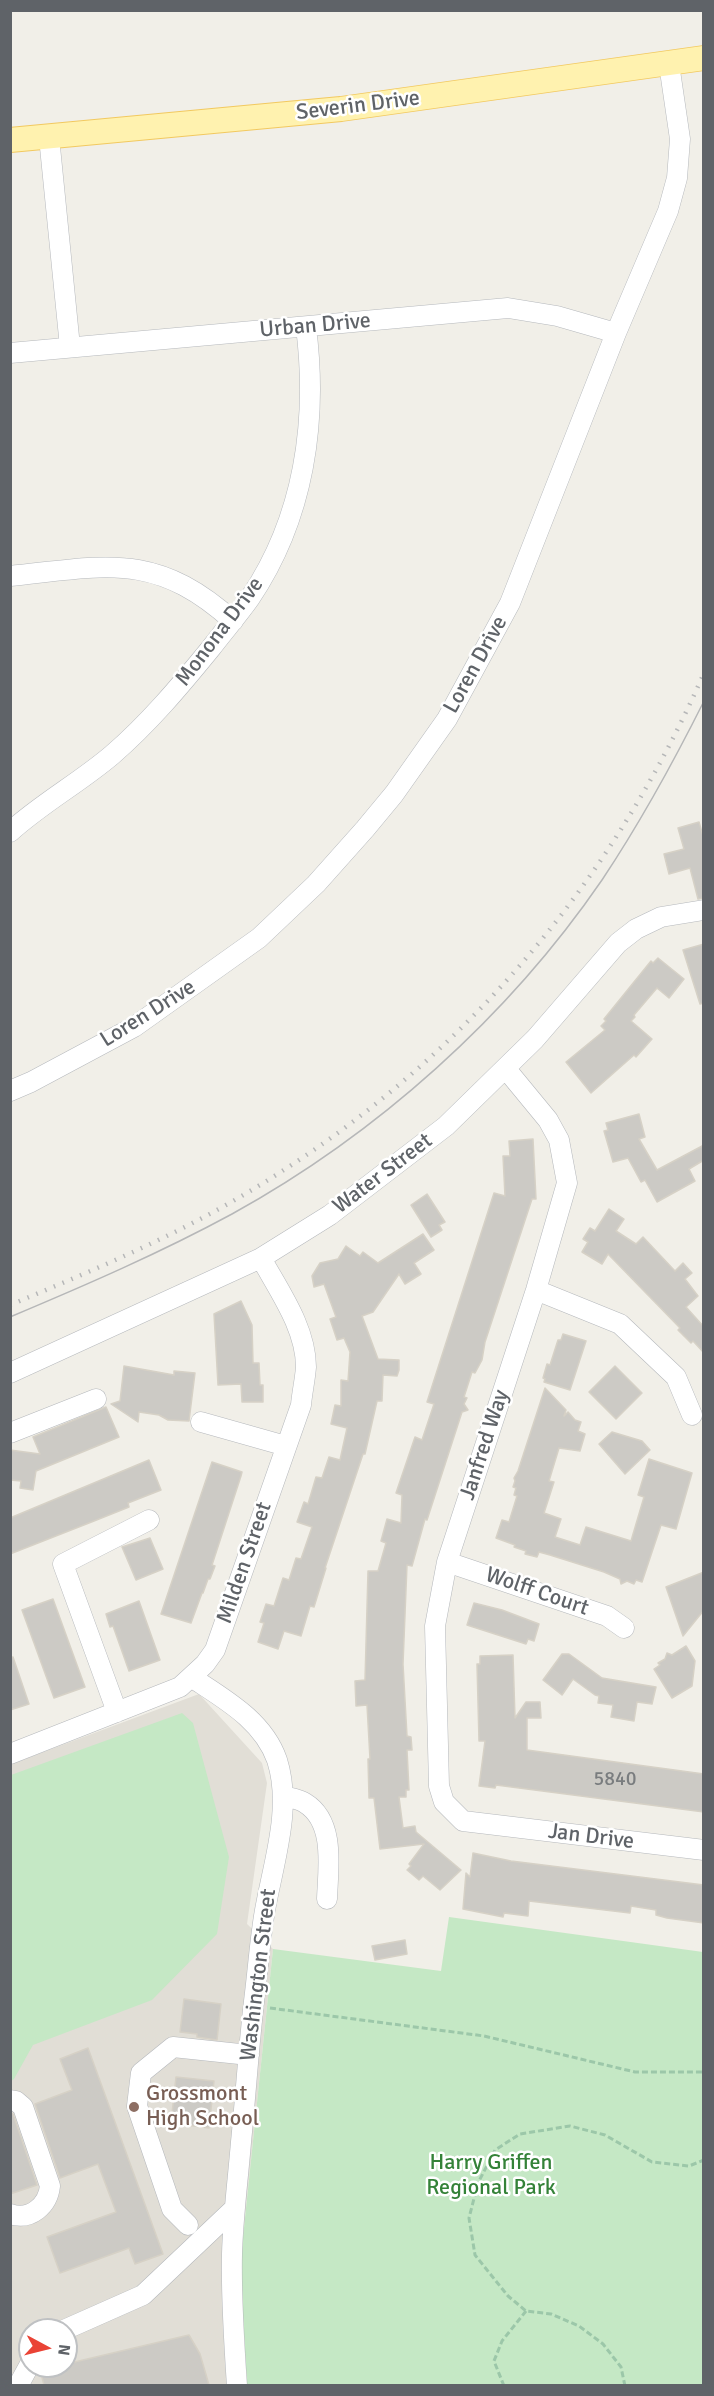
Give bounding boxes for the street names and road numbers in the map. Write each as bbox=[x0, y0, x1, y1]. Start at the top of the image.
street label: Severin Drive bbox=[295, 85, 421, 127]
street label: Urban Drive bbox=[258, 308, 372, 344]
street label: Monona Drive bbox=[170, 572, 270, 692]
street label: Loren Drive bbox=[438, 612, 514, 718]
street label: Loren Drive bbox=[96, 974, 200, 1054]
street label: Water Street bbox=[328, 1128, 438, 1220]
street label: Janfred Way bbox=[455, 1387, 515, 1503]
street label: Milden Street bbox=[212, 1499, 278, 1627]
street label: Wolff Court bbox=[482, 1562, 592, 1622]
street label: Jan Drive bbox=[546, 1819, 636, 1855]
street label: Washington Street bbox=[235, 1887, 283, 2063]

